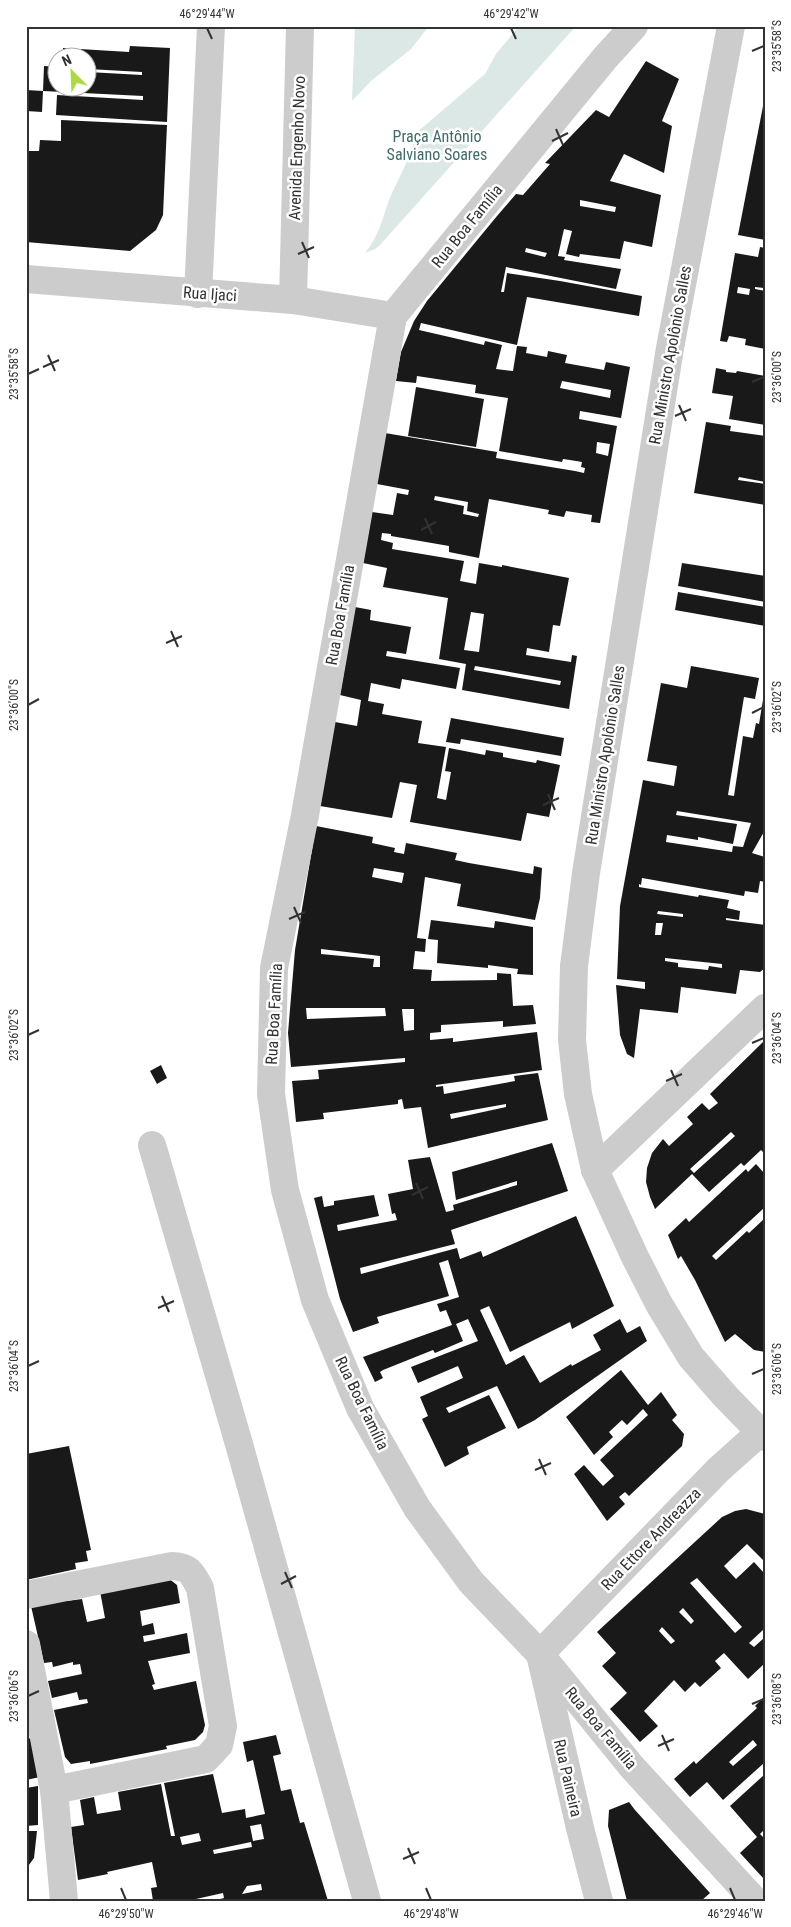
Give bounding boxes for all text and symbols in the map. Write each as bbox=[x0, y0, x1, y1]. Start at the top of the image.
text: 46°29'44"W bbox=[179, 7, 235, 21]
text: 46°29'42"W bbox=[483, 7, 539, 21]
text: 23°35'58"S bbox=[770, 20, 784, 72]
north arrow bbox=[48, 48, 98, 98]
text: N bbox=[60, 51, 74, 69]
street label: Avenida Engenho Novo bbox=[285, 75, 309, 221]
park label: Praça Antônio Salviano Soares bbox=[387, 127, 487, 164]
street label: Rua Boa Família bbox=[428, 181, 506, 271]
street label: Rua Ministro Apolônio Salles bbox=[645, 264, 695, 446]
street label: Rua Ijaci bbox=[182, 283, 238, 305]
text: 23°35'58"S bbox=[7, 348, 21, 400]
text: 23°36'00"S bbox=[770, 351, 784, 403]
street label: Rua Boa Família bbox=[322, 563, 358, 667]
street label: Rua Ministro Apolônio Salles bbox=[581, 664, 629, 846]
text: 23°36'00"S bbox=[7, 679, 21, 731]
text: 23°36'02"S bbox=[770, 681, 784, 733]
street label: Rua Boa Família bbox=[262, 963, 286, 1065]
text: 23°36'02"S bbox=[7, 1009, 21, 1061]
text: 23°36'04"S bbox=[770, 1012, 784, 1064]
text: 23°36'04"S bbox=[7, 1340, 21, 1392]
text: 23°36'06"S bbox=[770, 1343, 784, 1395]
street label: Rua Boa Família bbox=[331, 1353, 393, 1453]
street label: Rua Ettore Andreazza bbox=[597, 1484, 705, 1594]
text: 23°36'06"S bbox=[7, 1670, 21, 1722]
text: 23°36'08"S bbox=[770, 1673, 784, 1725]
street label: Rua Boa Família bbox=[561, 1683, 641, 1773]
street label: Rua Paineira bbox=[550, 1737, 586, 1819]
text: 46°29'50"W bbox=[98, 1907, 154, 1921]
text: 46°29'48"W bbox=[403, 1907, 459, 1921]
text: 46°29'46"W bbox=[707, 1907, 763, 1921]

